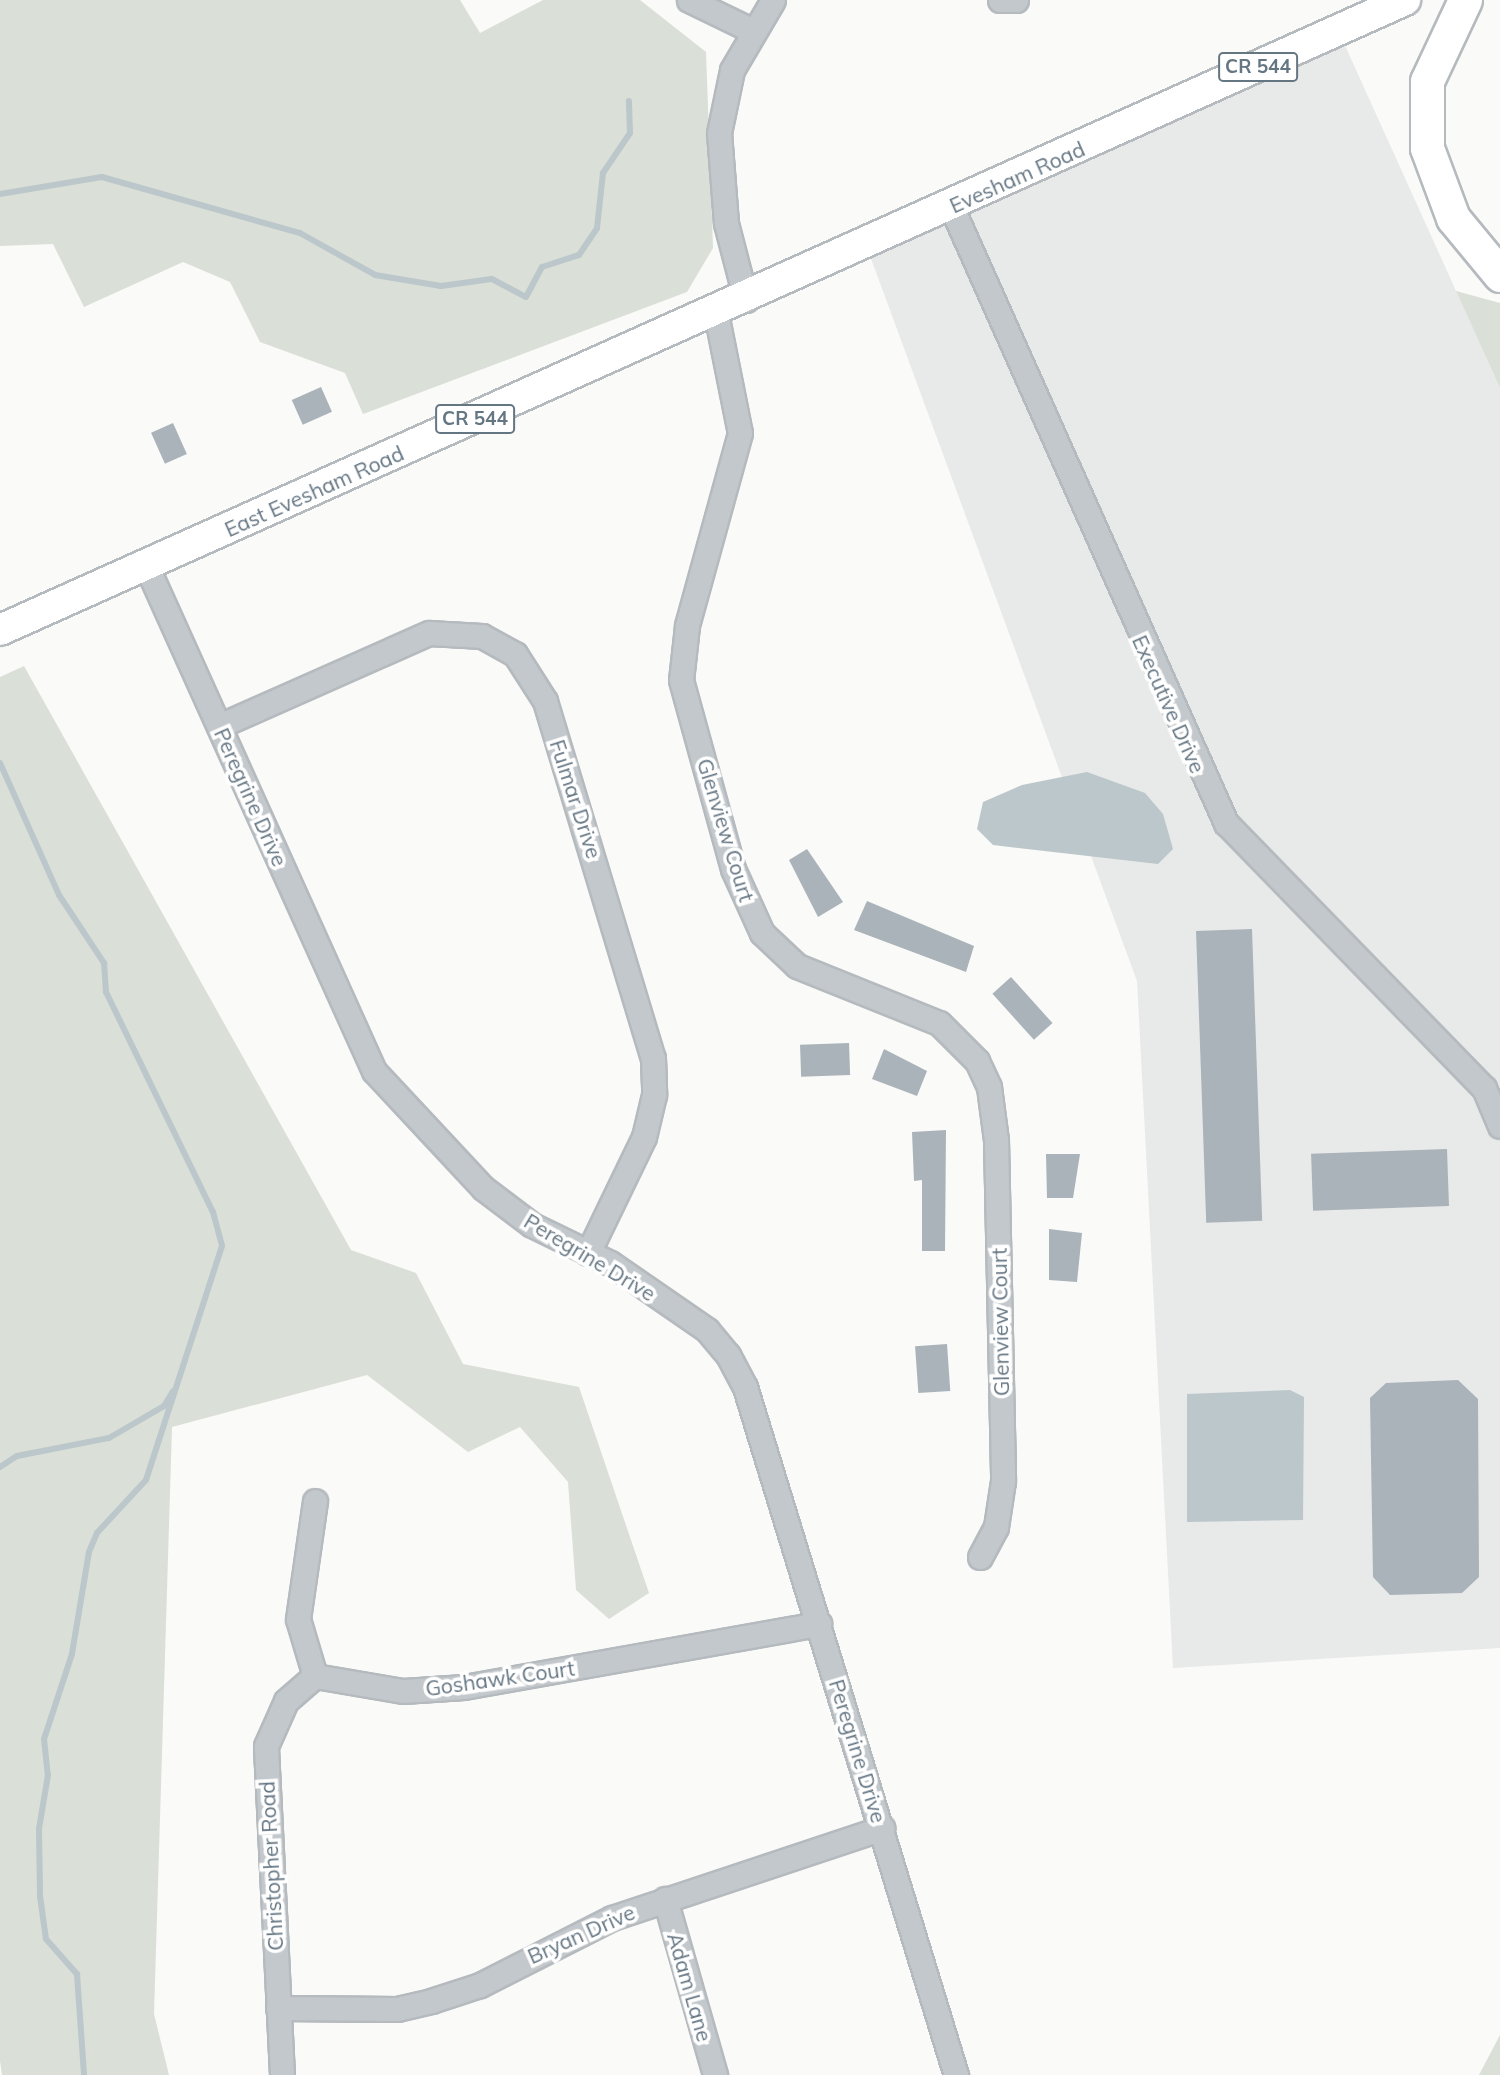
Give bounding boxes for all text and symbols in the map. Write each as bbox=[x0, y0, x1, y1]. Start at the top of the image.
road number: CR 544 bbox=[1218, 52, 1298, 82]
street label: Evesham Road bbox=[946, 136, 1088, 218]
road number: CR 544 bbox=[435, 404, 515, 434]
street label: East Evesham Road bbox=[221, 440, 407, 542]
street label: Executive Drive bbox=[1127, 631, 1211, 777]
street label: Peregrine Drive bbox=[209, 724, 293, 870]
street label: Fulmar Drive bbox=[545, 736, 607, 862]
street label: Glenview Court bbox=[692, 755, 760, 905]
street label: Peregrine Drive bbox=[520, 1208, 660, 1306]
street label: Glenview Court bbox=[986, 1248, 1014, 1396]
street label: Goshawk Court bbox=[424, 1655, 576, 1701]
street label: Peregrine Drive bbox=[824, 1676, 892, 1826]
street label: Christopher Road bbox=[254, 1781, 288, 1951]
street label: Bryan Drive bbox=[524, 1899, 638, 1969]
street label: Adam Lane bbox=[662, 1930, 718, 2044]

